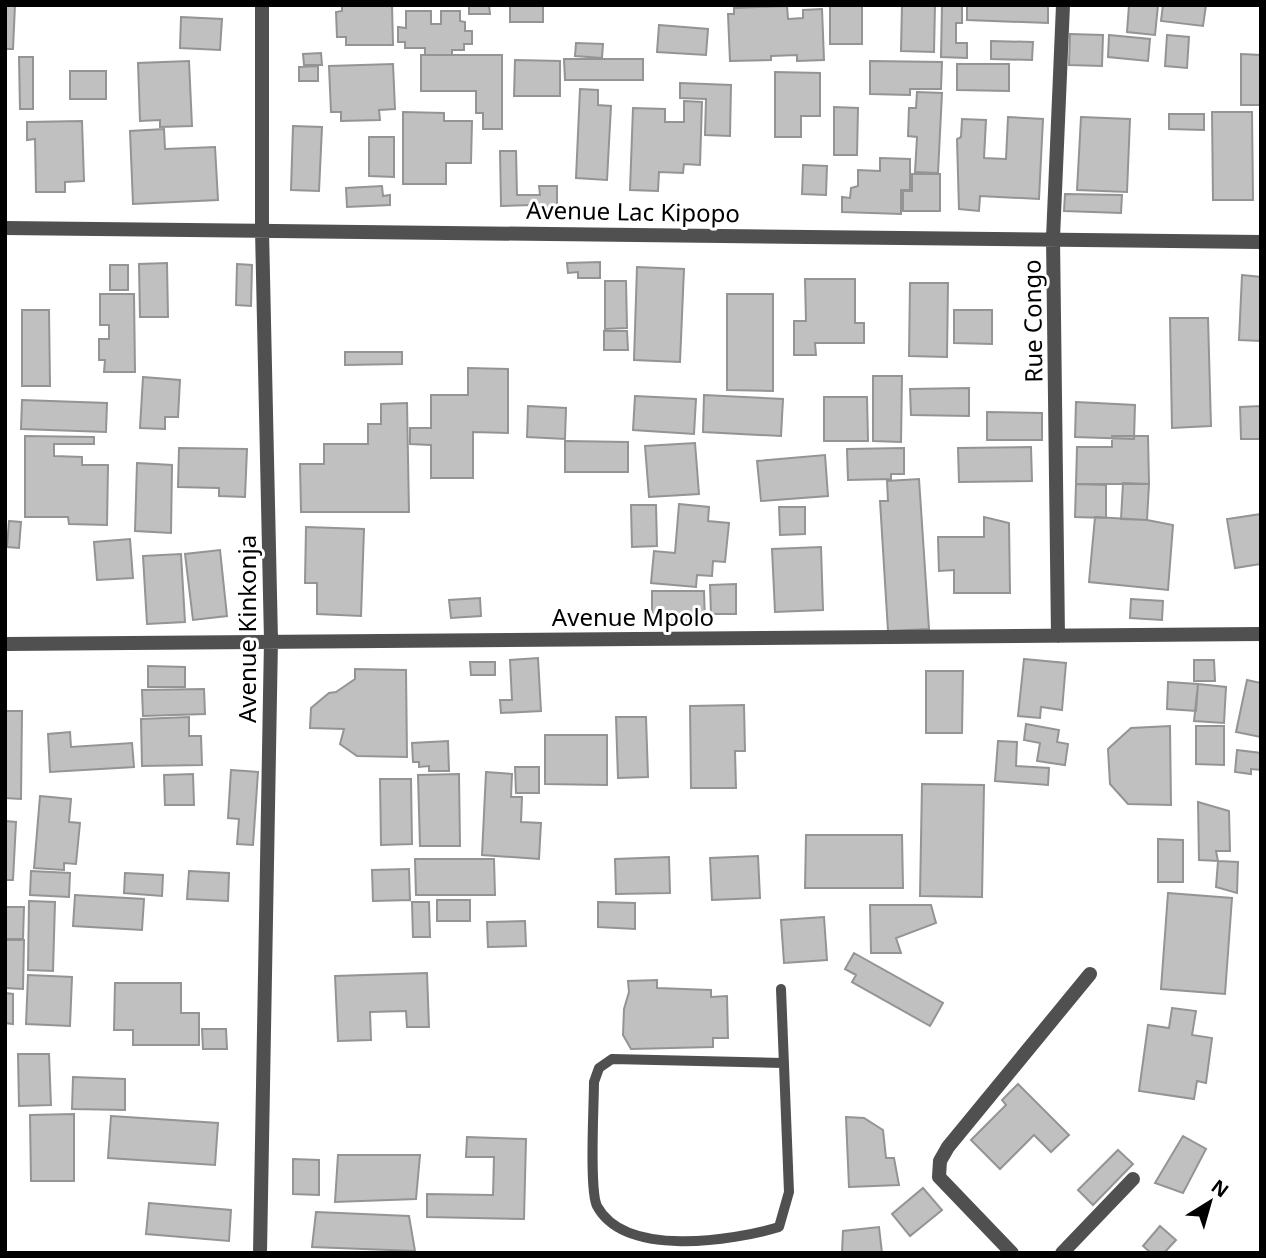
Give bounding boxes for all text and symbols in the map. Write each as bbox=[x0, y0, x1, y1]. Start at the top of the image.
street label: Avenue Lac Kipopo bbox=[526, 193, 740, 229]
street label: Rue Congo bbox=[1014, 259, 1050, 383]
street label: Avenue Kinkonja bbox=[230, 535, 263, 723]
street label: Avenue Mpolo bbox=[552, 600, 714, 633]
north arrow bbox=[1175, 1167, 1245, 1237]
text: N bbox=[1206, 1173, 1234, 1203]

